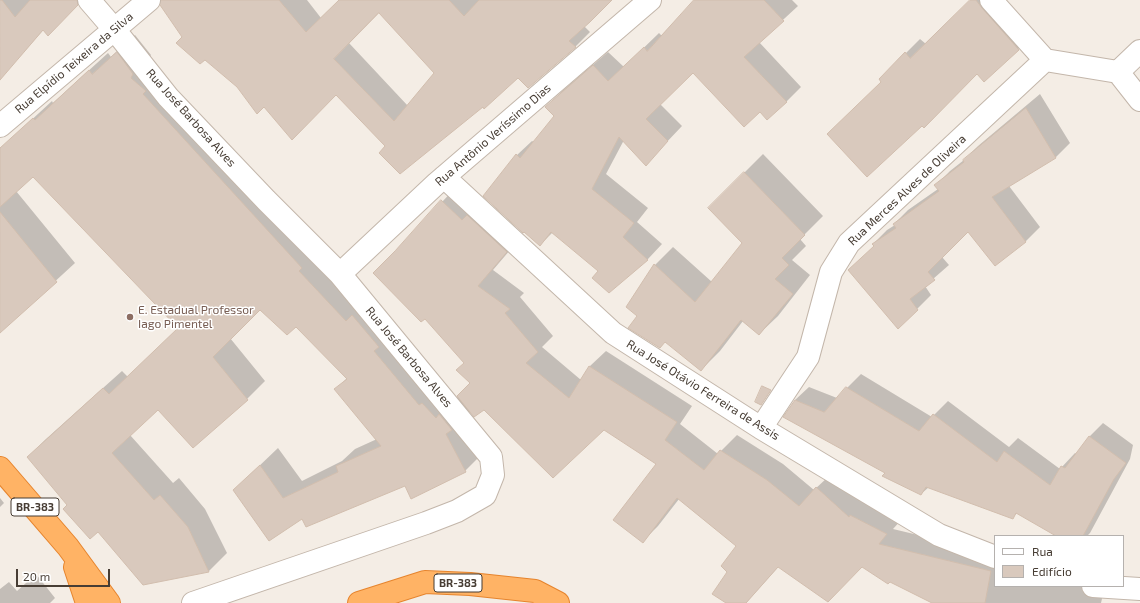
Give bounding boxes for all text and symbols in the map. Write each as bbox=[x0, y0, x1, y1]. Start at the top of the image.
street label: Rua Elpídio Teixeira da Silva bbox=[12, 9, 136, 117]
street label: Rua José Barbosa Alves bbox=[143, 66, 239, 170]
street label: Rua Antônio Veríssimo Dias bbox=[432, 81, 554, 189]
street label: Rua Merces Alves de Oliveira bbox=[845, 132, 969, 248]
place label: E. Estadual Professor Iago Pimentel bbox=[138, 303, 254, 331]
street label: Rua José Barbosa Alves bbox=[363, 304, 455, 410]
marker: E. Estadual Professor Iago Pimentel bbox=[125, 312, 135, 322]
street label: Rua José Otávio Ferreira de Assis bbox=[624, 337, 782, 443]
road number: BR-383 bbox=[11, 498, 59, 516]
legend bbox=[994, 535, 1124, 587]
text: Rua bbox=[1032, 544, 1053, 558]
scale bar bbox=[18, 561, 112, 587]
text: Edifício bbox=[1032, 564, 1072, 578]
text: 20 m bbox=[23, 569, 50, 583]
road number: BR-383 bbox=[434, 574, 482, 592]

